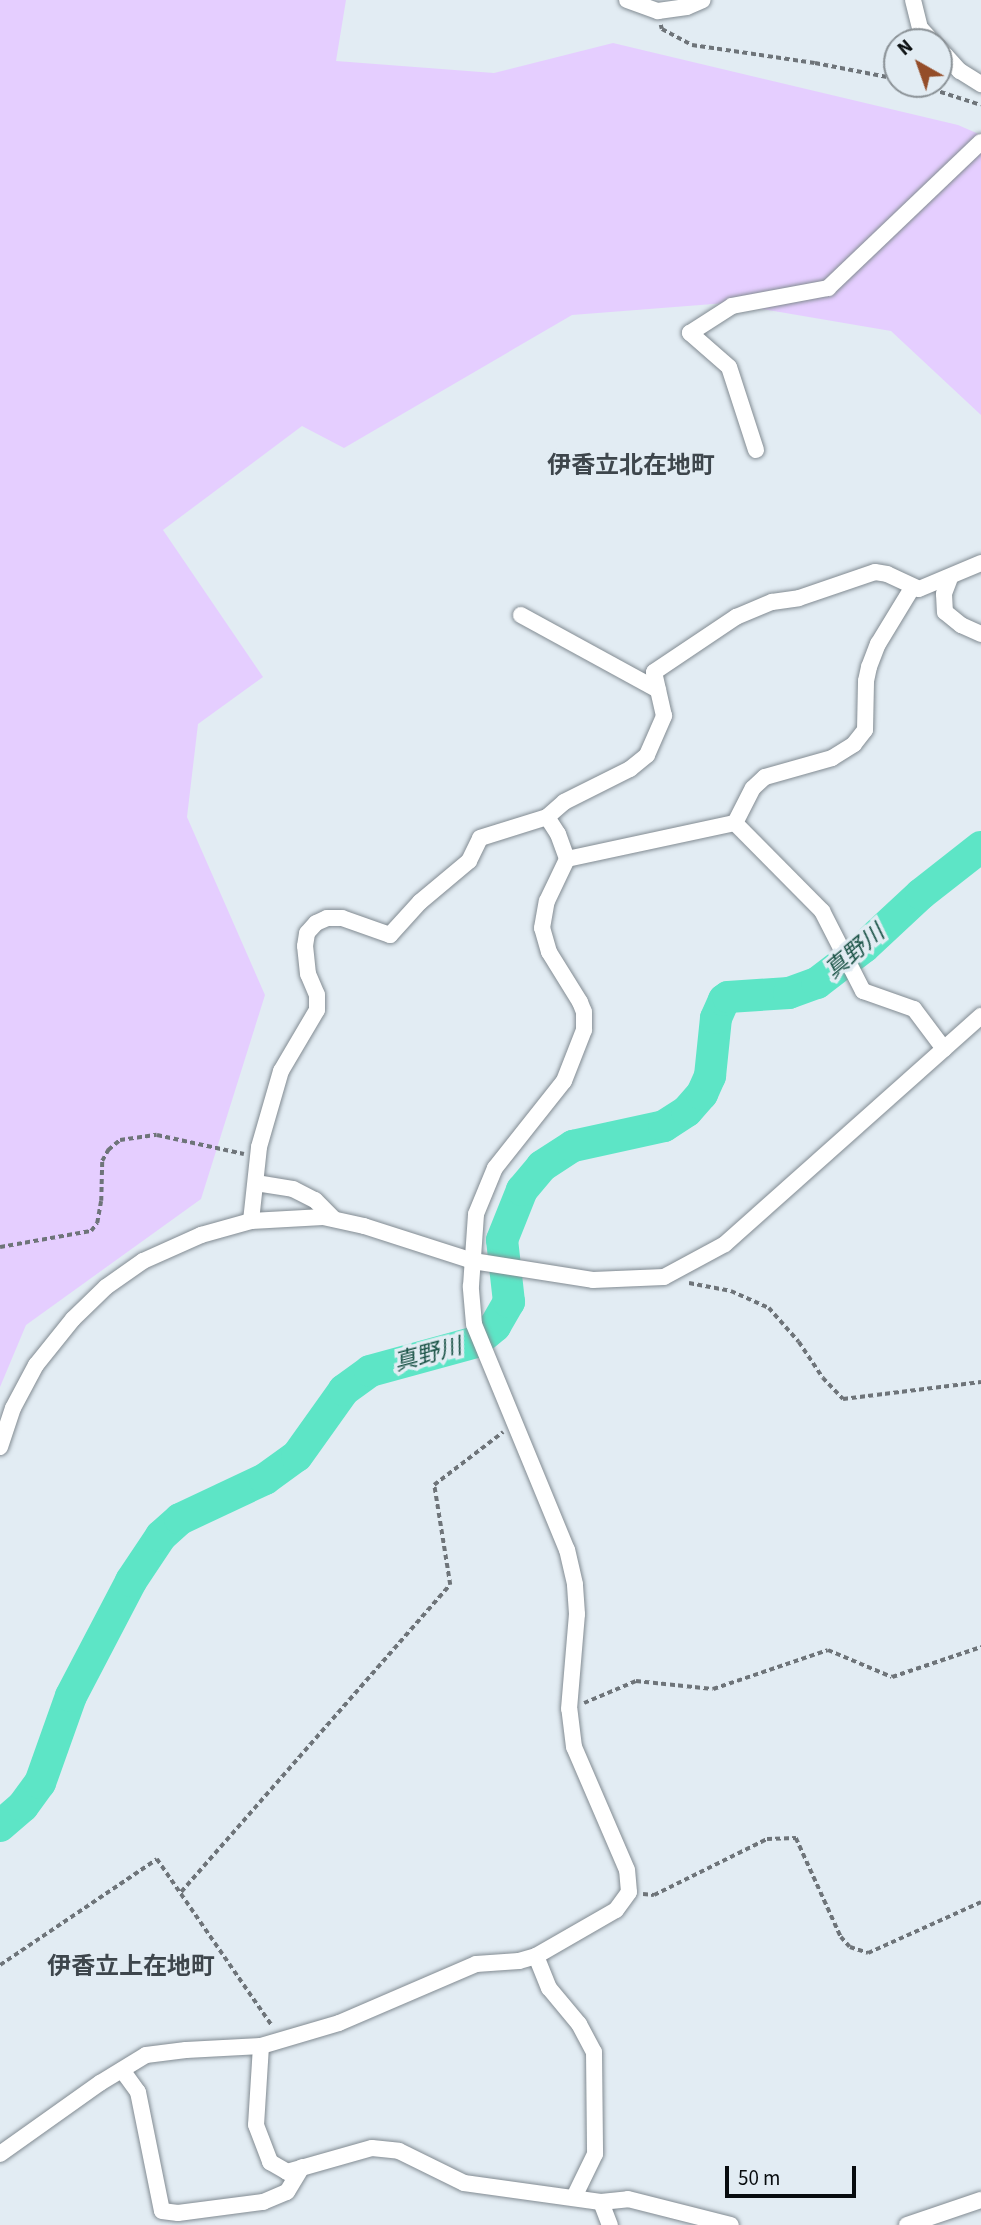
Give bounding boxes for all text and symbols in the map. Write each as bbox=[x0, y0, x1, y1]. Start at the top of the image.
north arrow bbox=[883, 28, 953, 98]
text: N bbox=[892, 34, 919, 62]
district label: 伊香立北在地町 bbox=[547, 452, 715, 480]
water label: 真野川 bbox=[820, 919, 890, 985]
water label: 真野川 bbox=[391, 1333, 465, 1377]
district label: 伊香立上在地町 bbox=[47, 1953, 215, 1981]
scale bar bbox=[729, 2152, 860, 2196]
text: 50 m bbox=[738, 2163, 780, 2193]

